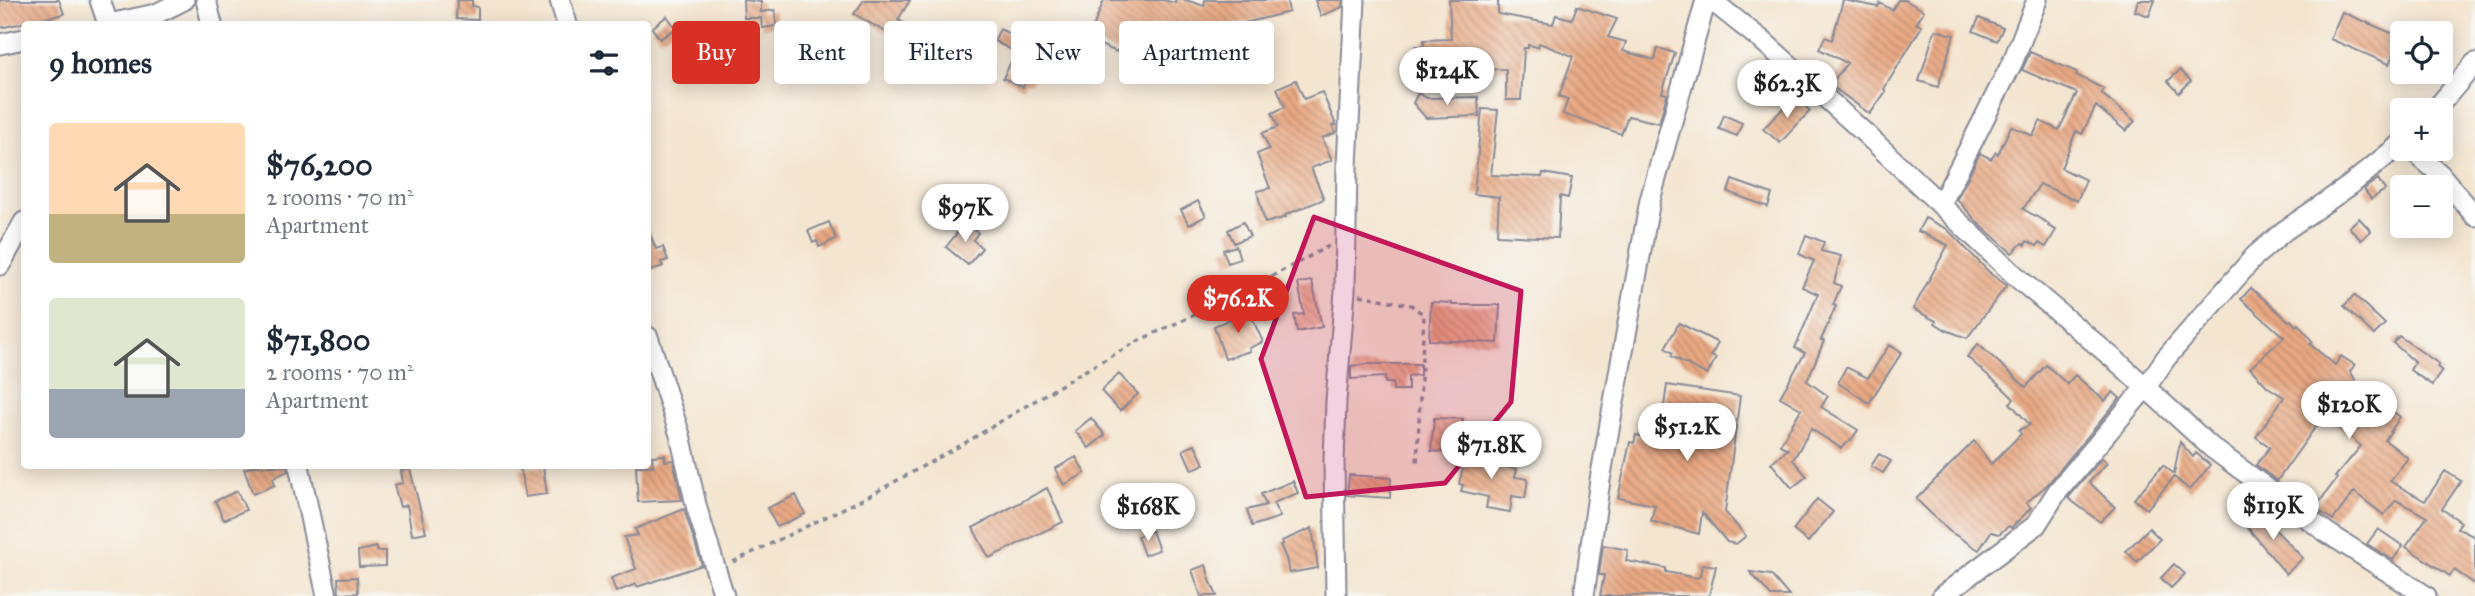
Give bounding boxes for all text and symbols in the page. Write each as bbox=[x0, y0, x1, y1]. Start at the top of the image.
chip: Buy bbox=[672, 21, 760, 84]
chip: Rent bbox=[774, 21, 870, 84]
chip: Filters bbox=[884, 21, 997, 84]
chip: New bbox=[1011, 21, 1105, 84]
chip: Apartment bbox=[1119, 21, 1274, 84]
map controls bbox=[2390, 21, 2453, 238]
button: locate bbox=[2390, 21, 2453, 84]
icon: filters bbox=[585, 44, 623, 82]
text: 9 homes bbox=[49, 45, 152, 81]
pin: $124K bbox=[1398, 48, 1496, 107]
text: $124K bbox=[1415, 56, 1479, 84]
pin: $62.3K bbox=[1730, 60, 1844, 120]
text: $62.3K bbox=[1753, 69, 1821, 97]
button: + bbox=[2390, 98, 2453, 161]
text: $76,200 bbox=[266, 147, 373, 183]
icon: home bbox=[105, 151, 189, 235]
button: − bbox=[2390, 175, 2453, 238]
text: 2 rooms · 70 m² bbox=[266, 183, 414, 211]
pin: $97K bbox=[924, 184, 1006, 244]
text: $97K bbox=[938, 193, 992, 221]
text: Apartment bbox=[266, 211, 369, 239]
pin: $76.2K bbox=[1181, 276, 1295, 335]
text: $76.2K bbox=[1203, 284, 1273, 312]
text: $71,800 bbox=[266, 322, 371, 358]
icon: home bbox=[105, 326, 189, 410]
text: 2 rooms · 70 m² bbox=[266, 358, 414, 386]
pin: $120K bbox=[2300, 382, 2398, 441]
text: Apartment bbox=[266, 386, 369, 414]
text: $120K bbox=[2317, 390, 2381, 418]
pin: $51.2K bbox=[1630, 404, 1744, 463]
text: $51.2K bbox=[1654, 412, 1720, 440]
pin: $71.8K bbox=[1434, 421, 1548, 481]
text: $71.8K bbox=[1457, 430, 1525, 458]
pin: $119K bbox=[2224, 482, 2322, 542]
pin: $168K bbox=[1099, 484, 1197, 543]
text: $119K bbox=[2243, 491, 2303, 519]
text: $168K bbox=[1116, 492, 1180, 520]

